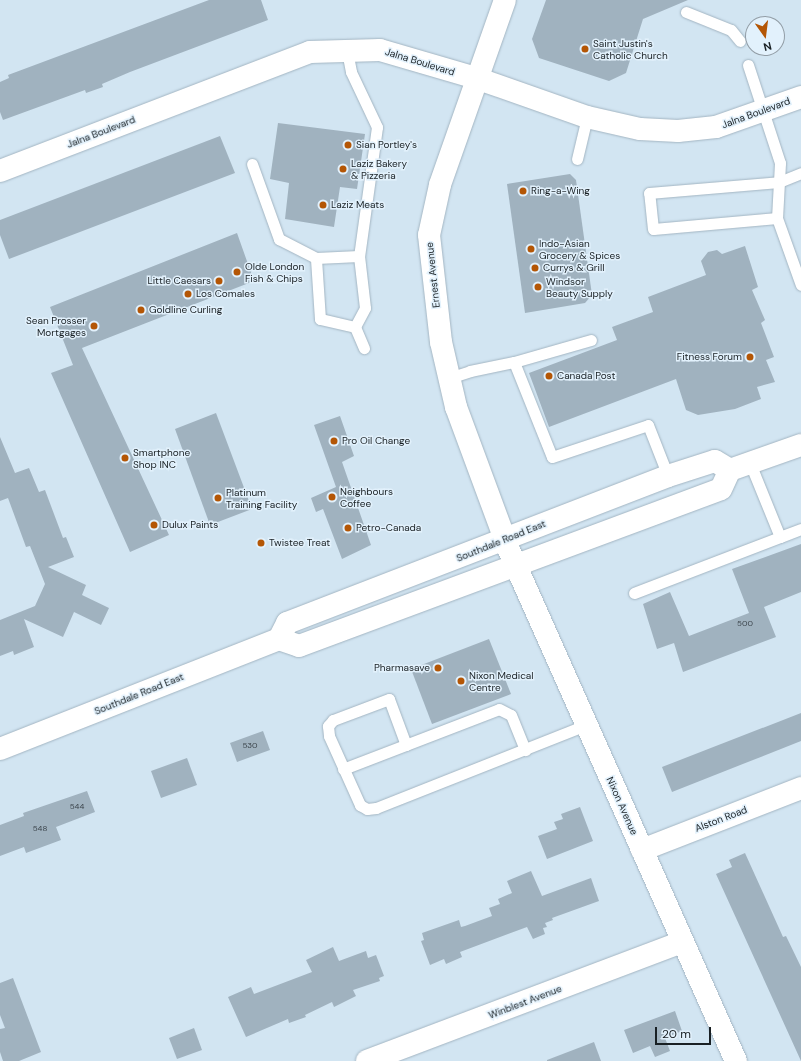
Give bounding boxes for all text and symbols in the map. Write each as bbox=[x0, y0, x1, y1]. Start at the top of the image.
north arrow bbox=[745, 16, 785, 56]
place label: Saint Justin's Catholic Church bbox=[593, 37, 668, 60]
text: N bbox=[762, 39, 773, 54]
marker: Saint Justin's Catholic Church bbox=[580, 44, 590, 54]
street label: Jalna Boulevard bbox=[384, 46, 456, 78]
street label: Jalna Boulevard bbox=[720, 95, 792, 131]
street label: Jalna Boulevard bbox=[65, 113, 137, 151]
place label: Sian Portley's bbox=[356, 139, 417, 151]
marker: Sian Portley's bbox=[343, 140, 353, 150]
place label: Laziz Bakery & Pizzeria bbox=[351, 157, 407, 180]
marker: Laziz Bakery & Pizzeria bbox=[338, 164, 348, 174]
place label: Ring-a-Wing bbox=[531, 185, 590, 197]
marker: Ring-a-Wing bbox=[518, 186, 528, 196]
place label: Laziz Meats bbox=[331, 199, 384, 211]
marker: Laziz Meats bbox=[318, 200, 328, 210]
place label: Indo-Asian Grocery & Spices bbox=[539, 237, 620, 260]
street label: Ernest Avenue bbox=[424, 241, 442, 309]
marker: Indo-Asian Grocery & Spices bbox=[526, 244, 536, 254]
place label: Olde London Fish & Chips bbox=[245, 260, 304, 284]
place label: Currys & Grill bbox=[543, 262, 604, 274]
marker: Currys & Grill bbox=[530, 263, 540, 273]
marker: Olde London Fish & Chips bbox=[232, 267, 242, 277]
place label: Little Caesars bbox=[147, 275, 211, 287]
place label: Windsor Beauty Supply bbox=[546, 275, 613, 298]
marker: Little Caesars bbox=[214, 276, 224, 286]
marker: Windsor Beauty Supply bbox=[533, 282, 543, 292]
place label: Los Comales bbox=[196, 288, 255, 300]
marker: Los Comales bbox=[183, 289, 193, 299]
place label: Goldline Curling bbox=[149, 304, 222, 316]
marker: Goldline Curling bbox=[136, 305, 146, 315]
place label: Sean Prosser Mortgages bbox=[26, 314, 86, 338]
marker: Sean Prosser Mortgages bbox=[89, 321, 99, 331]
place label: Fitness Forum bbox=[677, 351, 742, 363]
marker: Fitness Forum bbox=[745, 352, 755, 362]
place label: Canada Post bbox=[557, 370, 615, 382]
marker: Canada Post bbox=[544, 371, 554, 381]
place label: Pro Oil Change bbox=[342, 435, 410, 447]
marker: Pro Oil Change bbox=[329, 436, 339, 446]
place label: Smartphone Shop INC bbox=[133, 446, 190, 470]
marker: Smartphone Shop INC bbox=[120, 453, 130, 463]
place label: Neighbours Coffee bbox=[340, 485, 393, 508]
place label: Platinum Training Facility bbox=[226, 486, 297, 510]
marker: Neighbours Coffee bbox=[327, 492, 337, 502]
marker: Platinum Training Facility bbox=[213, 493, 223, 503]
street label: Southdale Road East bbox=[455, 518, 547, 564]
place label: Dulux Paints bbox=[162, 519, 218, 531]
marker: Dulux Paints bbox=[149, 520, 159, 530]
place label: Petro-Canada bbox=[356, 522, 421, 534]
marker: Petro-Canada bbox=[343, 523, 353, 533]
place label: Twistee Treat bbox=[269, 537, 330, 549]
marker: Twistee Treat bbox=[256, 538, 266, 548]
house number: 500 bbox=[737, 619, 753, 629]
place label: Pharmasave bbox=[374, 662, 430, 674]
marker: Pharmasave bbox=[433, 663, 443, 673]
place label: Nixon Medical Centre bbox=[469, 669, 534, 692]
street label: Southdale Road East bbox=[93, 671, 185, 717]
marker: Nixon Medical Centre bbox=[456, 676, 466, 686]
house number: 530 bbox=[242, 741, 258, 751]
street label: Nixon Avenue bbox=[604, 775, 640, 837]
house number: 544 bbox=[70, 802, 84, 812]
street label: Alston Road bbox=[693, 804, 749, 834]
house number: 548 bbox=[33, 824, 47, 834]
street label: Winblest Avenue bbox=[487, 983, 563, 1021]
scale bar bbox=[657, 1019, 713, 1045]
text: 20 m bbox=[662, 1026, 691, 1042]

